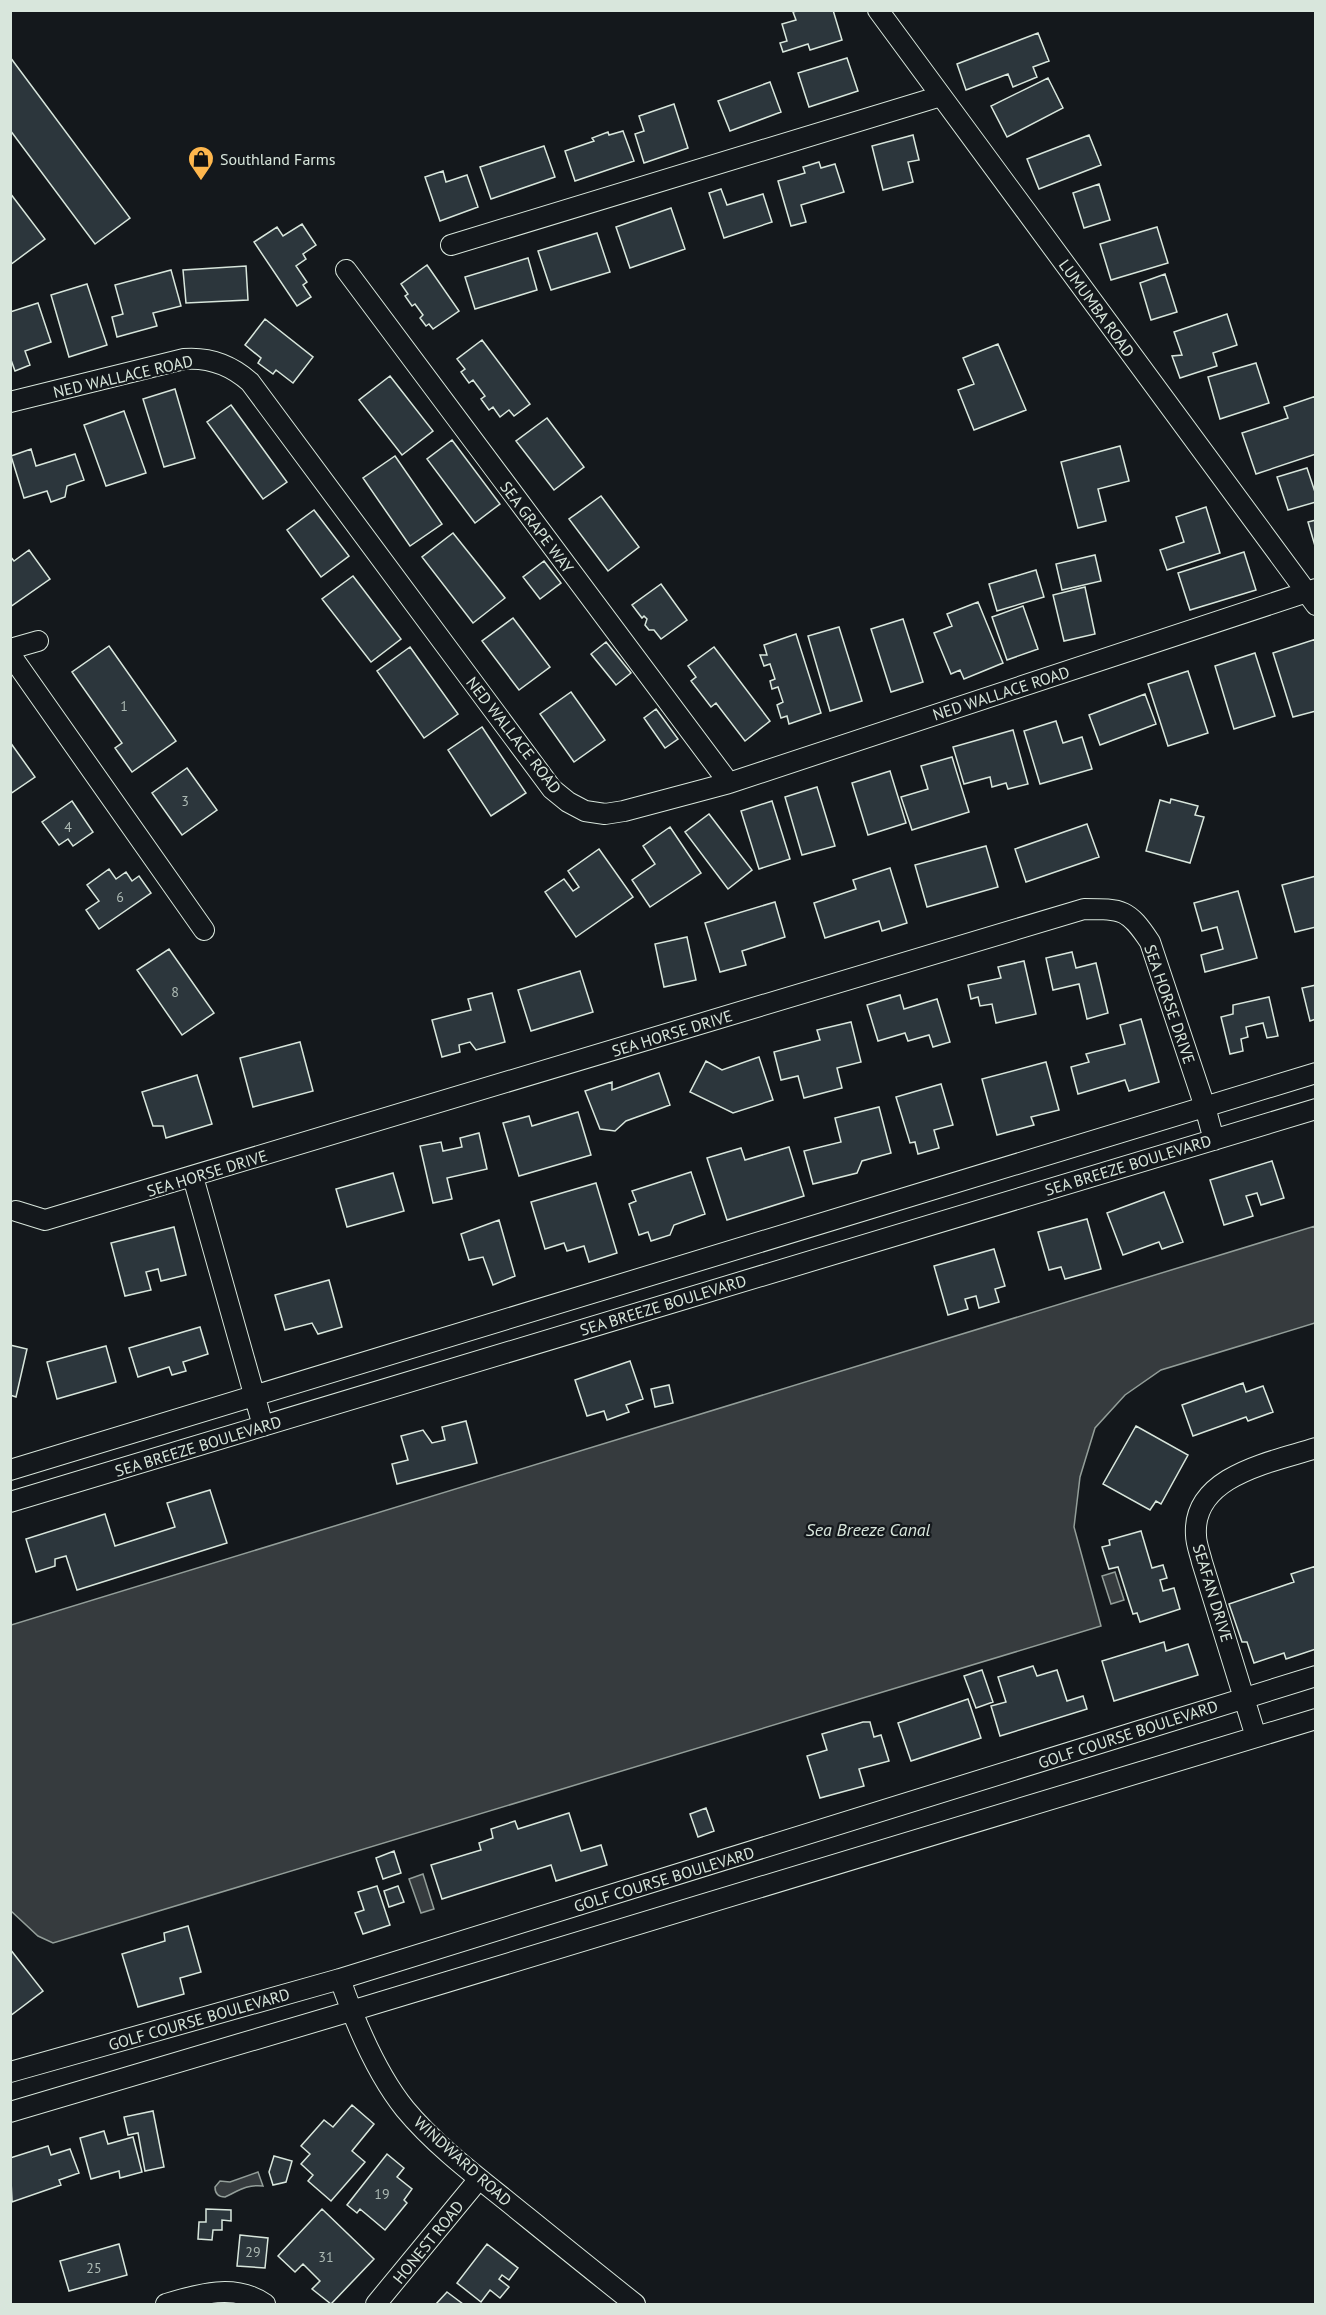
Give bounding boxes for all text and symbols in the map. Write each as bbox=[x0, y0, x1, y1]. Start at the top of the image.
shop icon: Southland Farms bbox=[186, 144, 216, 182]
place label: Southland Farms bbox=[220, 149, 336, 169]
street label: LUMUMBA ROAD bbox=[1055, 255, 1139, 361]
street label: NED WALLACE ROAD bbox=[51, 350, 195, 402]
street label: SEA GRAPE WAY bbox=[496, 477, 578, 577]
street label: NED WALLACE ROAD bbox=[930, 661, 1072, 725]
street label: NED WALLACE ROAD bbox=[462, 673, 566, 797]
house number: 1 bbox=[120, 697, 128, 715]
house number: 3 bbox=[181, 792, 189, 810]
house number: 4 bbox=[64, 818, 72, 836]
house number: 6 bbox=[116, 888, 124, 906]
street label: SEA HORSE DRIVE bbox=[1140, 942, 1200, 1066]
house number: 8 bbox=[171, 983, 179, 1001]
street label: SEA HORSE DRIVE bbox=[609, 1005, 735, 1061]
street label: SEA BREEZE BOULEVARD bbox=[1042, 1130, 1214, 1200]
street label: SEA HORSE DRIVE bbox=[144, 1145, 270, 1201]
street label: SEA BREEZE BOULEVARD bbox=[577, 1270, 749, 1340]
street label: SEA BREEZE BOULEVARD bbox=[112, 1411, 284, 1481]
water label: Sea Breeze Canal bbox=[806, 1518, 931, 1541]
street label: SEAFAN DRIVE bbox=[1189, 1542, 1237, 1644]
street label: GOLF COURSE BOULEVARD bbox=[1036, 1695, 1220, 1773]
street label: GOLF COURSE BOULEVARD bbox=[571, 1842, 757, 1916]
street label: GOLF COURSE BOULEVARD bbox=[106, 1984, 292, 2054]
street label: WINDWARD ROAD bbox=[410, 2112, 516, 2210]
house number: 19 bbox=[374, 2185, 390, 2203]
street label: HONEST ROAD bbox=[388, 2196, 468, 2288]
house number: 29 bbox=[245, 2243, 261, 2261]
house number: 31 bbox=[318, 2248, 334, 2266]
house number: 25 bbox=[86, 2259, 102, 2277]

